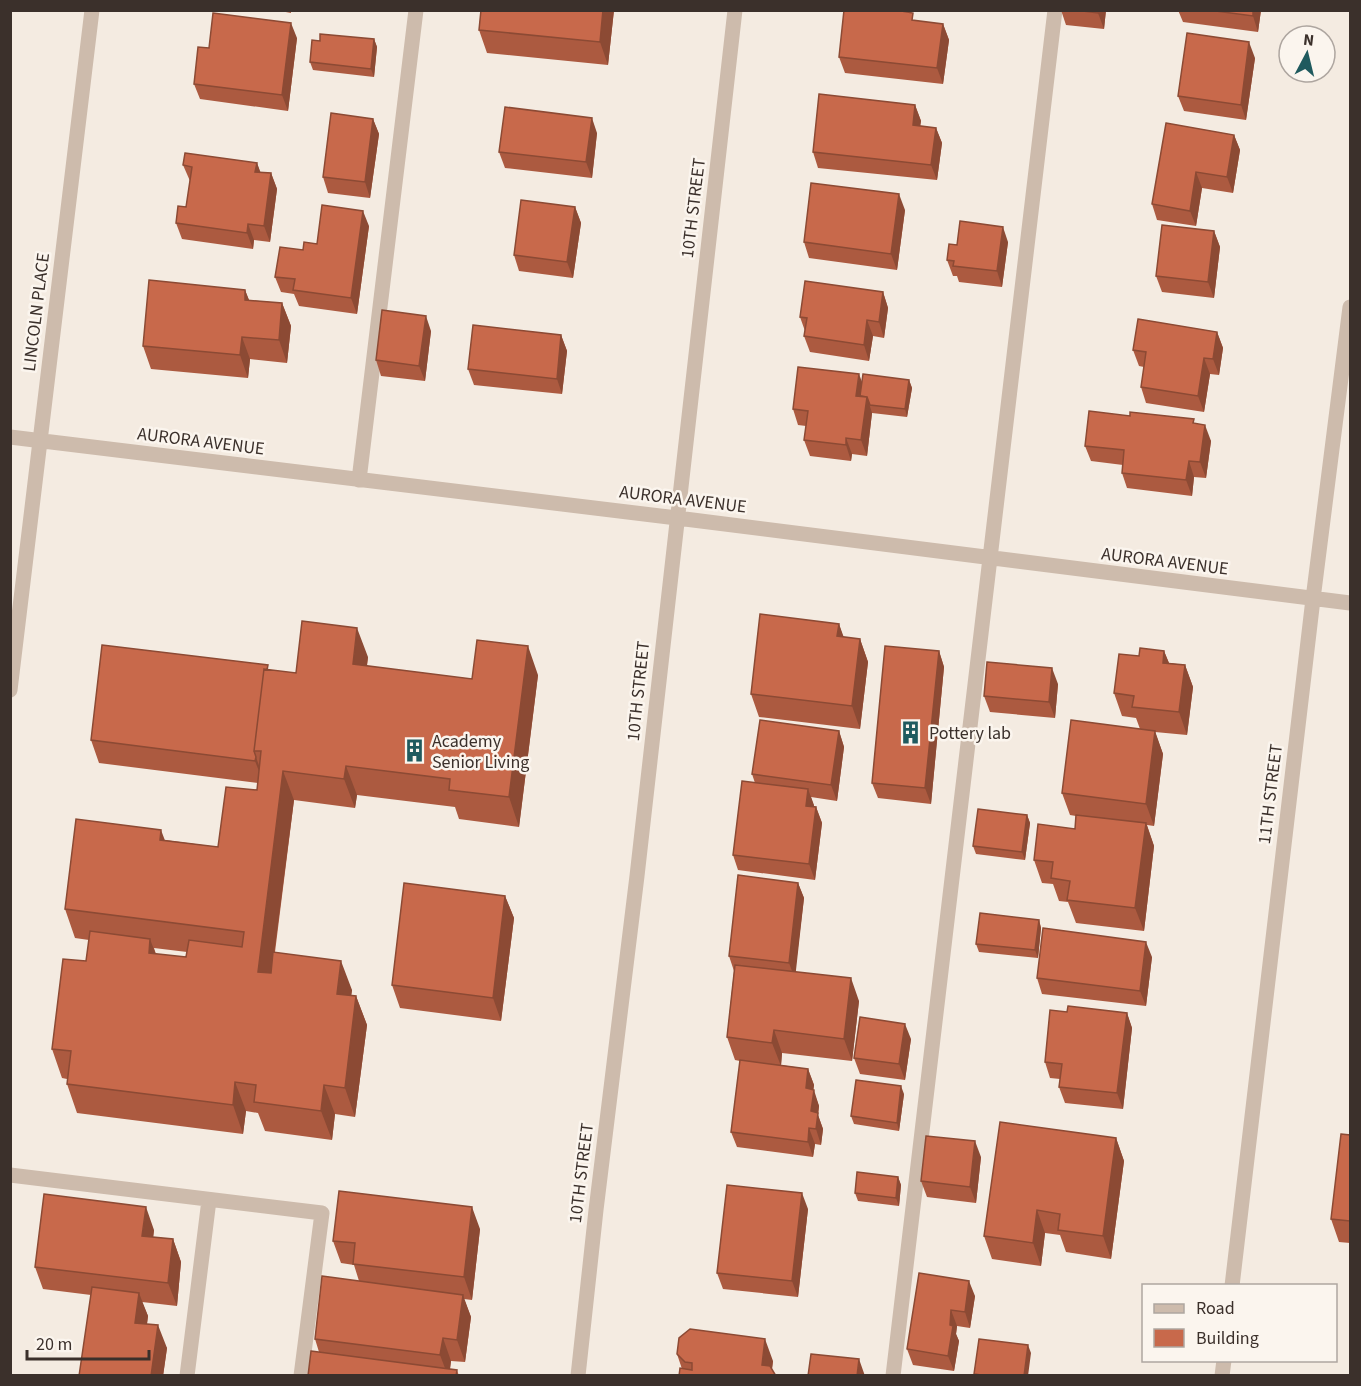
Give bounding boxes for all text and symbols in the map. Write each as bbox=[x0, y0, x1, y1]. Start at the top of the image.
north arrow bbox=[1277, 24, 1337, 84]
text: N bbox=[1302, 29, 1315, 52]
street label: 10TH STREET bbox=[675, 156, 712, 260]
street label: LINCOLN PLACE bbox=[17, 251, 56, 373]
street label: AURORA AVENUE bbox=[136, 421, 266, 462]
street label: AURORA AVENUE bbox=[618, 479, 748, 520]
street label: AURORA AVENUE bbox=[1100, 541, 1230, 582]
street label: 10TH STREET bbox=[621, 639, 656, 742]
building icon: Pottery lab bbox=[898, 720, 924, 746]
place label: Pottery lab bbox=[929, 721, 1011, 746]
place label: Academy Senior Living bbox=[432, 729, 529, 775]
building icon: Academy Senior Living bbox=[401, 738, 427, 764]
street label: 11TH STREET bbox=[1252, 742, 1289, 846]
street label: 10TH STREET bbox=[563, 1121, 600, 1225]
legend bbox=[1142, 1284, 1337, 1362]
text: Road bbox=[1196, 1296, 1235, 1321]
scale bar bbox=[27, 1323, 148, 1361]
text: Building bbox=[1196, 1326, 1259, 1351]
text: 20 m bbox=[36, 1332, 72, 1357]

